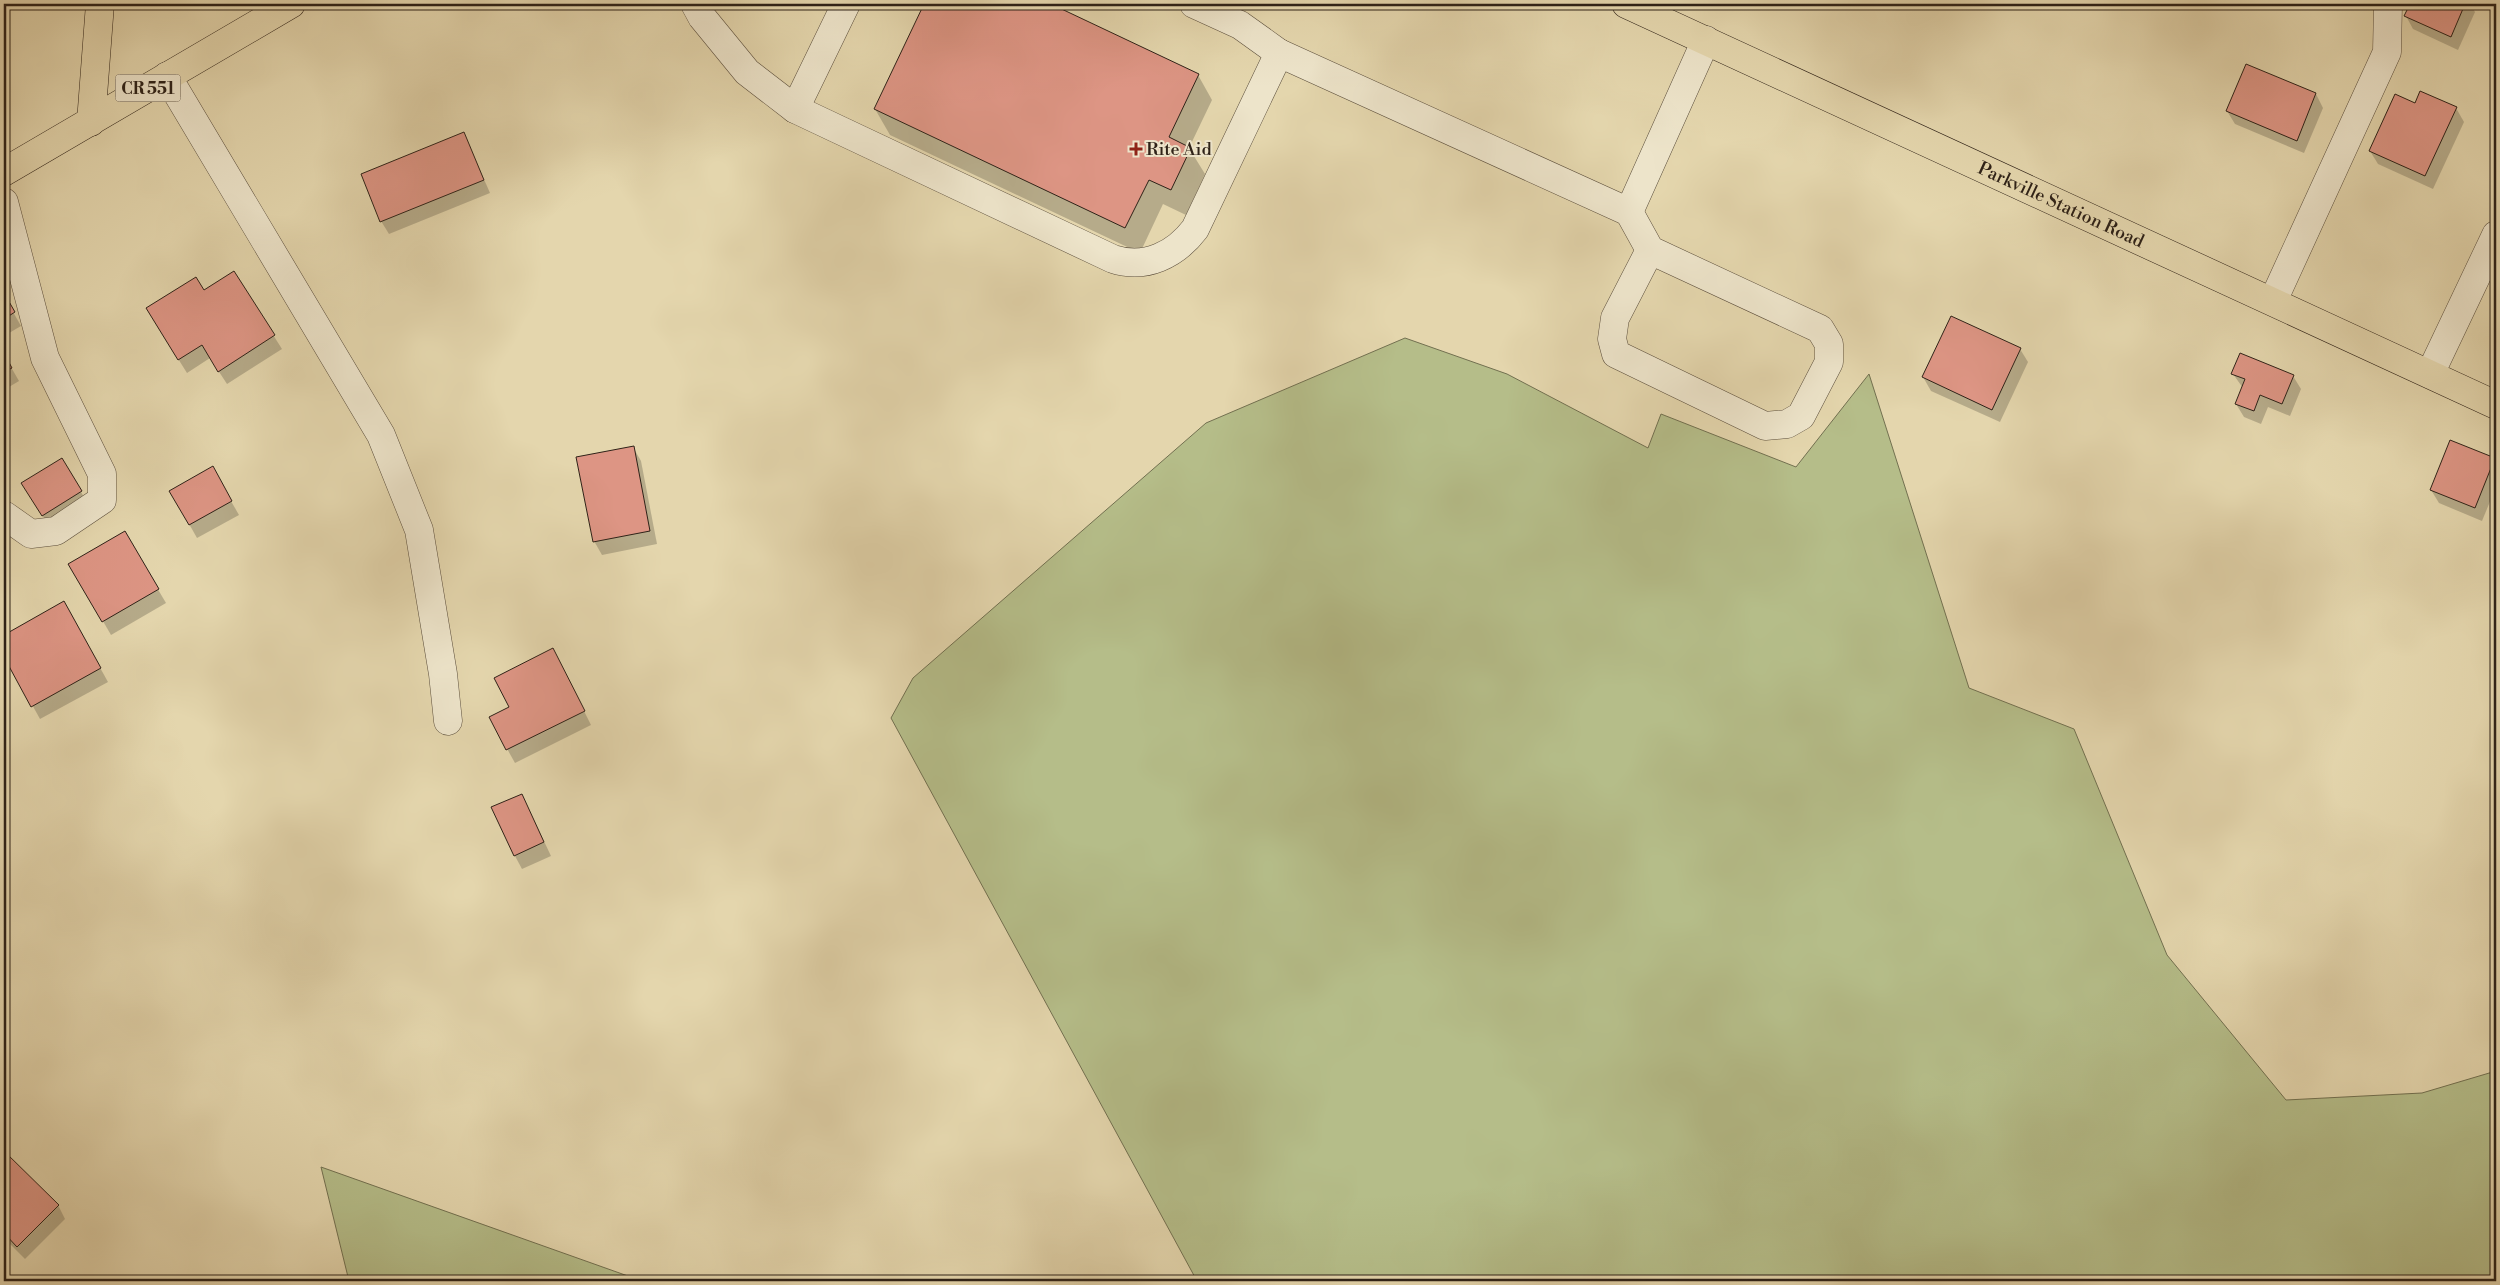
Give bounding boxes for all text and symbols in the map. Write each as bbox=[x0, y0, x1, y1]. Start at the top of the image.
road number: CR 551 bbox=[116, 75, 180, 102]
place label: Rite Aid bbox=[1146, 138, 1212, 161]
marker: Rite Aid bbox=[1130, 143, 1142, 155]
street label: Parkville Station Road bbox=[1974, 157, 2148, 254]

